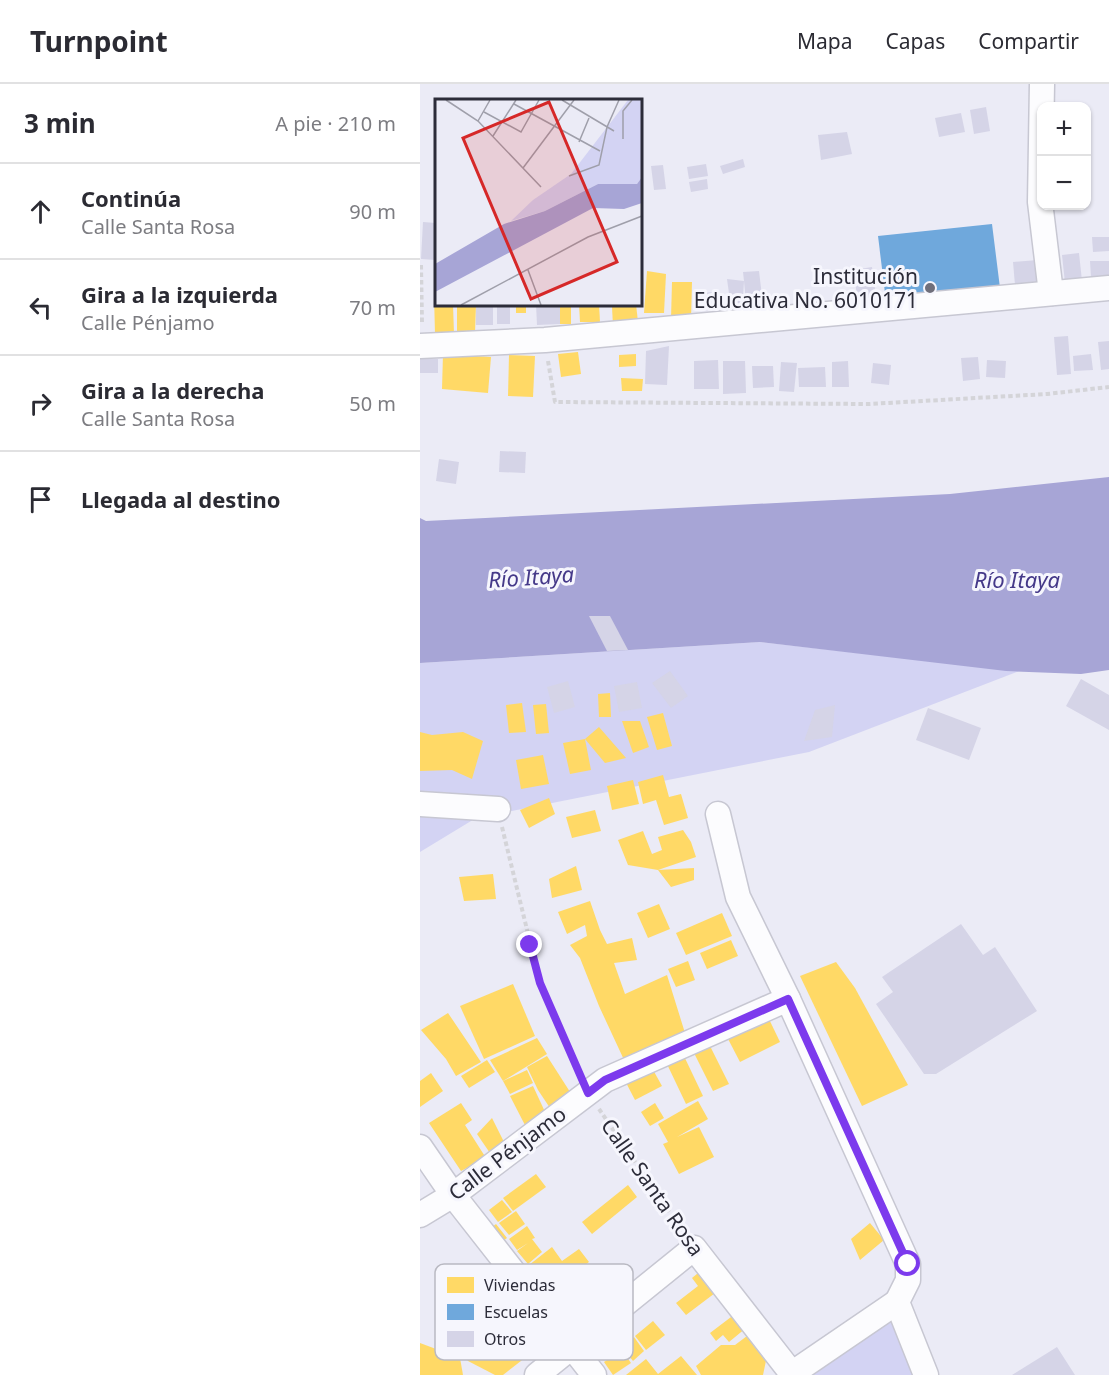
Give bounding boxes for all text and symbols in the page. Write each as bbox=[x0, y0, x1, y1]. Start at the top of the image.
text: Turnpoint bbox=[30, 22, 168, 60]
text: Mapa bbox=[797, 27, 853, 55]
text: Capas bbox=[886, 27, 945, 55]
text: Compartir bbox=[978, 27, 1079, 55]
inset map bbox=[435, 99, 642, 306]
map controls bbox=[1037, 102, 1091, 210]
button: + bbox=[1037, 102, 1091, 156]
text: 3 min bbox=[24, 105, 96, 141]
text: A pie · 210 m bbox=[275, 110, 396, 137]
button: − bbox=[1037, 156, 1091, 210]
text: Continúa bbox=[81, 183, 181, 213]
icon: ahead bbox=[24, 195, 57, 228]
text: 90 m bbox=[349, 198, 396, 225]
text: Calle Santa Rosa bbox=[81, 213, 235, 240]
place label: Institución Educativa No. 6010171 bbox=[694, 262, 918, 314]
text: Gira a la izquierda bbox=[81, 279, 278, 309]
marker: Institución Educativa No. 6010171 bbox=[923, 281, 937, 295]
icon: left bbox=[24, 291, 57, 324]
text: 70 m bbox=[349, 294, 396, 321]
text: Calle Pénjamo bbox=[81, 309, 215, 336]
text: Gira a la derecha bbox=[81, 375, 265, 405]
icon: right bbox=[24, 387, 57, 420]
text: 50 m bbox=[349, 390, 396, 417]
text: Calle Santa Rosa bbox=[81, 405, 235, 432]
icon: arrive bbox=[24, 483, 57, 516]
text: Llegada al destino bbox=[81, 484, 281, 514]
water label: Río Itaya bbox=[487, 558, 575, 594]
water label: Río Itaya bbox=[974, 564, 1061, 594]
route end bbox=[516, 931, 542, 957]
street label: Calle Pénjamo bbox=[443, 1100, 571, 1206]
street label: Calle Santa Rosa bbox=[595, 1113, 711, 1261]
route start bbox=[894, 1250, 920, 1276]
legend bbox=[435, 1264, 633, 1360]
text: Viviendas bbox=[484, 1274, 555, 1296]
text: Escuelas bbox=[484, 1301, 548, 1323]
text: Otros bbox=[484, 1328, 526, 1350]

